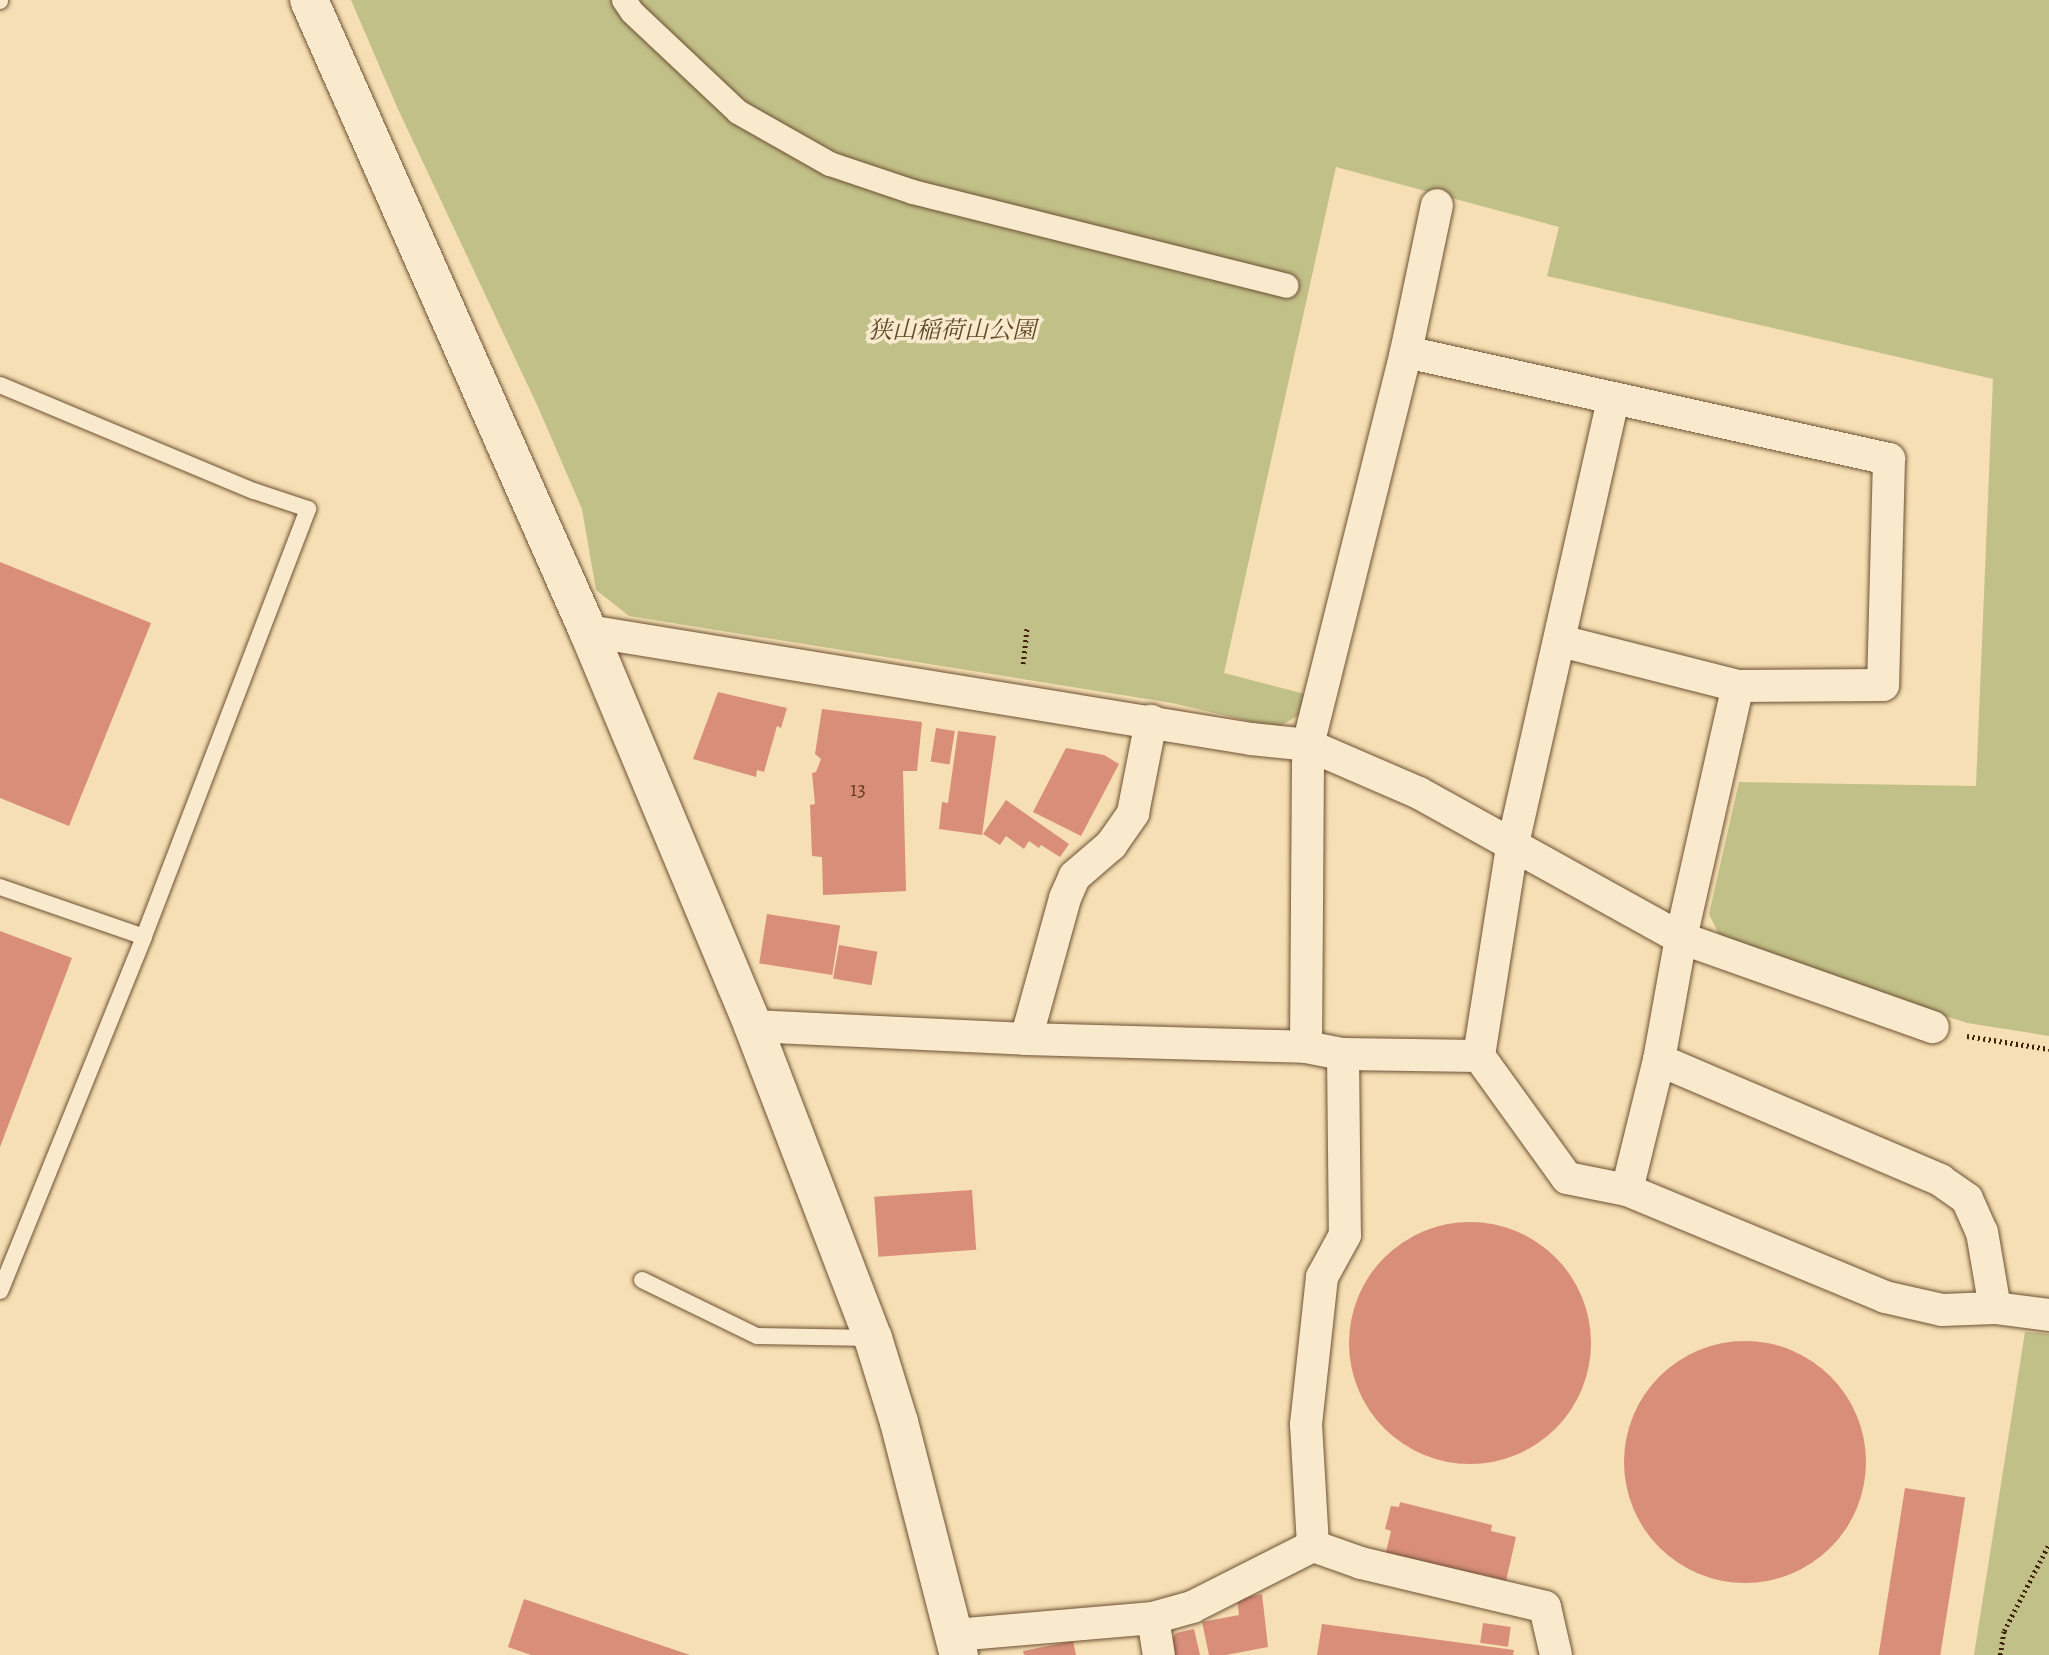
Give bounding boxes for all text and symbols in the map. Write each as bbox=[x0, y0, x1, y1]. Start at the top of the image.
park label: 狭山稲荷山公園 bbox=[868, 317, 1036, 345]
house number: 13 bbox=[850, 776, 866, 802]

